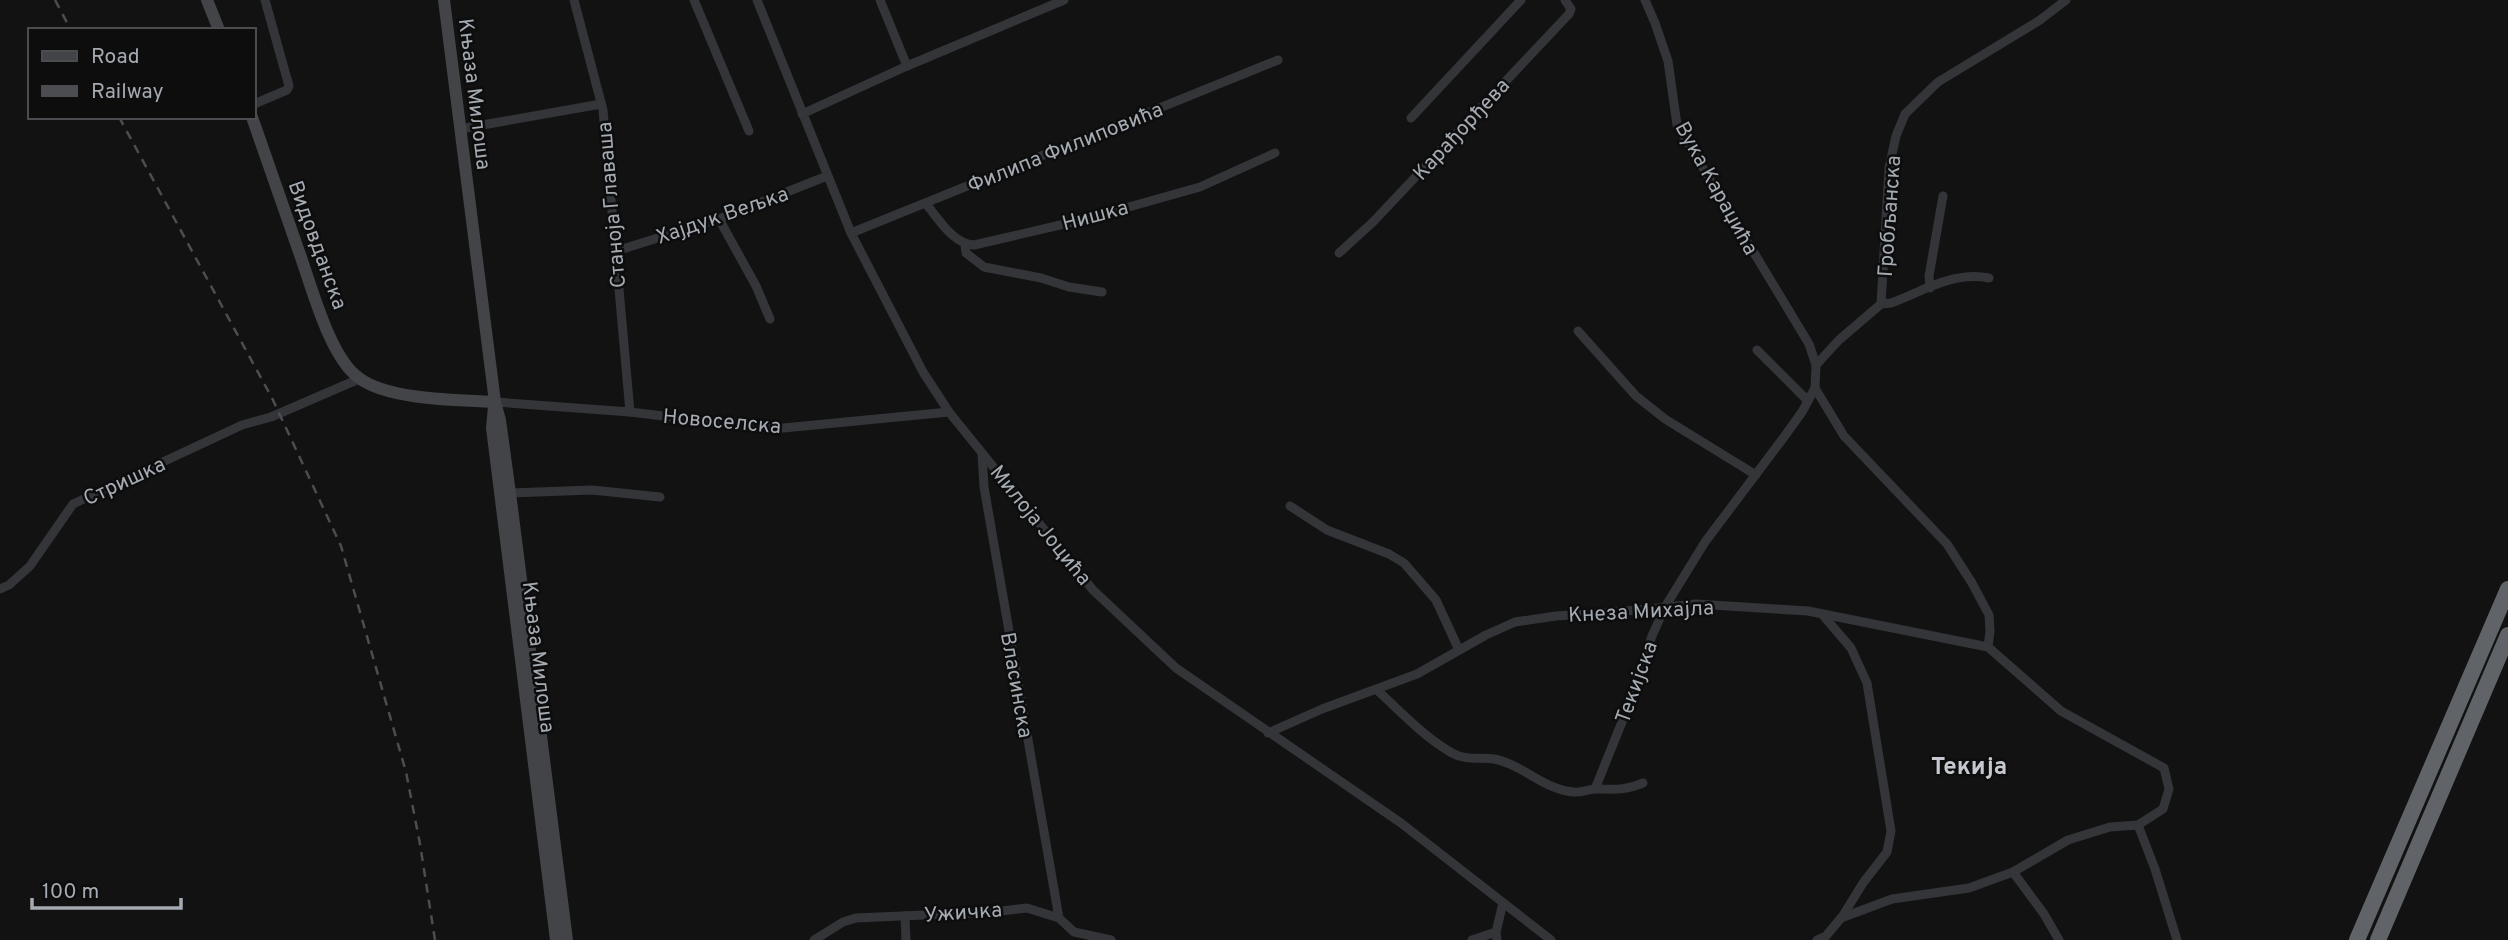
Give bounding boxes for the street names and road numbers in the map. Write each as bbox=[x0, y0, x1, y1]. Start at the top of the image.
street label: Књаза Милоша bbox=[451, 17, 496, 172]
street label: Карађорђева bbox=[1408, 73, 1516, 187]
street label: Филипа Филиповића bbox=[964, 97, 1167, 200]
street label: Вука Караџића bbox=[1668, 117, 1764, 260]
street label: Станоја Главаша bbox=[592, 120, 633, 289]
street label: Гробљанска bbox=[1873, 154, 1908, 278]
street label: Видовданска bbox=[281, 177, 352, 314]
street label: Хајдук Вељка bbox=[653, 181, 792, 252]
street label: Нишка bbox=[1059, 195, 1131, 238]
street label: Новоселска bbox=[662, 404, 782, 441]
street label: Стришка bbox=[79, 452, 170, 513]
street label: Милоја Јоцића bbox=[983, 460, 1097, 592]
street label: Књаза Милоша bbox=[515, 580, 560, 735]
street label: Кнеза Михајла bbox=[1567, 595, 1715, 630]
street label: Власинска bbox=[993, 630, 1038, 740]
street label: Текијска bbox=[1610, 638, 1665, 727]
street label: Ужичка bbox=[923, 897, 1003, 930]

